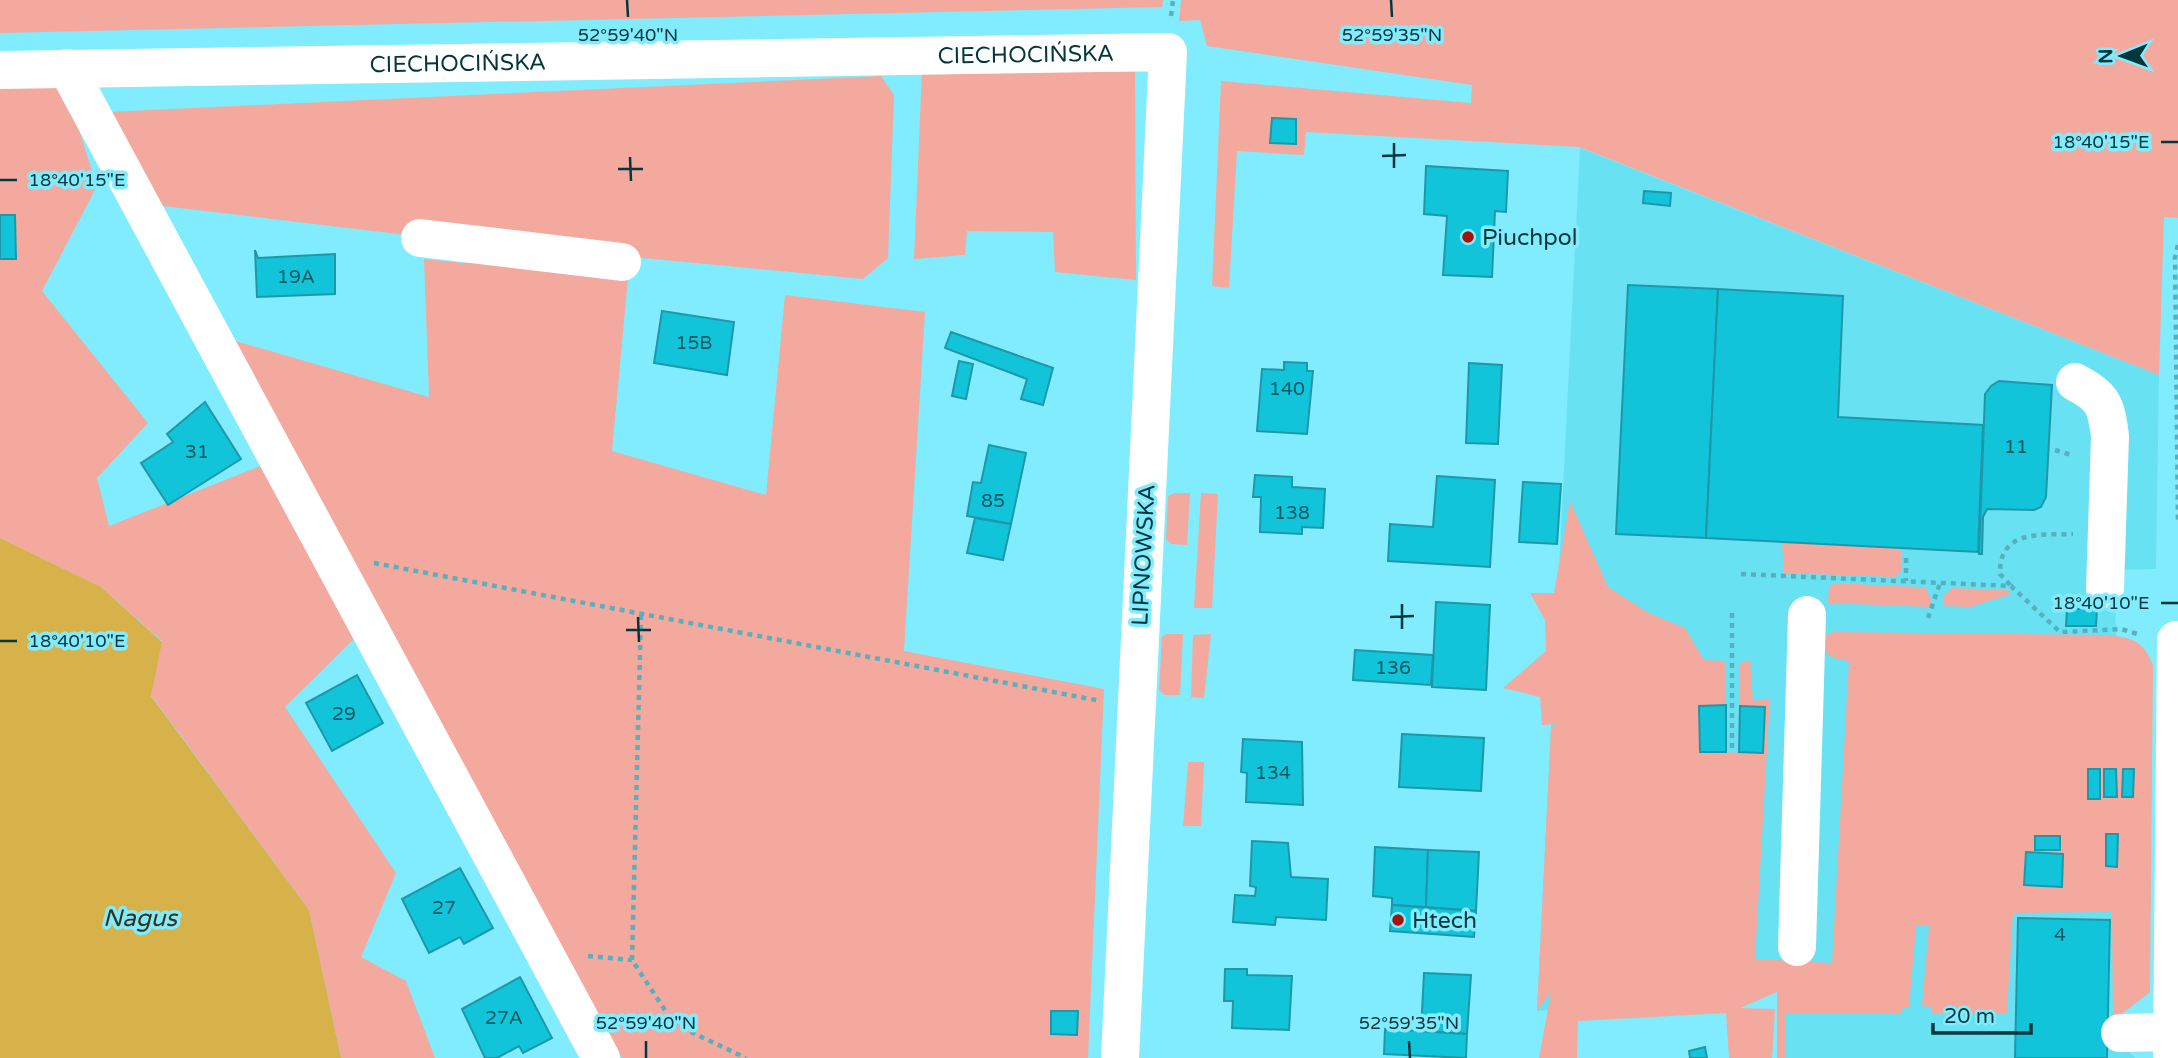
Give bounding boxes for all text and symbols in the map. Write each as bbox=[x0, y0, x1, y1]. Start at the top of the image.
north arrow bbox=[2087, 21, 2157, 91]
text: 52°59'40"N bbox=[578, 24, 678, 46]
text: 52°59'35"N bbox=[1342, 24, 1442, 46]
street label: CIECHOCIŃSKA bbox=[937, 40, 1114, 71]
text: N bbox=[2095, 48, 2117, 64]
street label: CIECHOCIŃSKA bbox=[370, 49, 546, 79]
text: 18°40'15"E bbox=[2053, 131, 2149, 153]
text: 18°40'15"E bbox=[29, 169, 125, 191]
place label: Piuchpol bbox=[1482, 224, 1578, 252]
marker: Piuchpol bbox=[1460, 229, 1476, 245]
house number: 19A bbox=[277, 266, 315, 288]
house number: 15B bbox=[675, 332, 713, 354]
house number: 140 bbox=[1269, 378, 1305, 400]
house number: 11 bbox=[2004, 436, 2028, 458]
house number: 31 bbox=[185, 441, 209, 463]
street label: LIPNOWSKA bbox=[1126, 483, 1162, 627]
house number: 85 bbox=[981, 490, 1005, 512]
house number: 138 bbox=[1274, 502, 1310, 524]
text: 18°40'10"E bbox=[2053, 592, 2149, 614]
text: 18°40'10"E bbox=[29, 630, 125, 652]
house number: 136 bbox=[1375, 657, 1411, 679]
house number: 29 bbox=[332, 703, 356, 725]
house number: 134 bbox=[1255, 762, 1291, 784]
house number: 27 bbox=[432, 897, 456, 919]
water label: Nagus bbox=[103, 904, 178, 933]
place label: Htech bbox=[1412, 907, 1477, 935]
marker: Htech bbox=[1390, 912, 1406, 928]
house number: 4 bbox=[2054, 924, 2066, 946]
scale bar bbox=[1933, 992, 2031, 1036]
text: 20 m bbox=[1944, 1004, 1995, 1029]
house number: 27A bbox=[485, 1007, 523, 1029]
text: 52°59'40"N bbox=[596, 1012, 696, 1034]
text: 52°59'35"N bbox=[1359, 1012, 1459, 1034]

